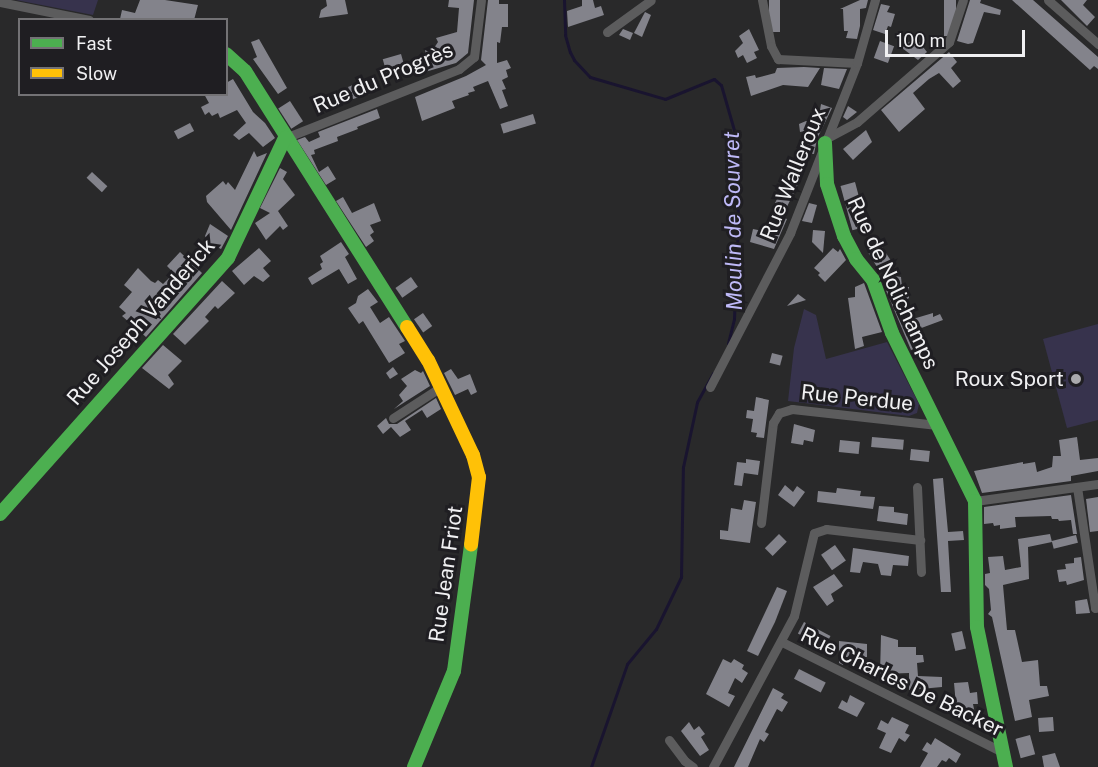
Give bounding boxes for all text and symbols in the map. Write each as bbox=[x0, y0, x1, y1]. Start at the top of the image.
legend bbox=[18, 18, 228, 96]
scale bar bbox=[888, 18, 1028, 56]
text: 100 m bbox=[896, 30, 945, 51]
text: Fast bbox=[76, 33, 112, 54]
street label: Rue du Progrès bbox=[309, 37, 457, 119]
text: Slow bbox=[76, 63, 117, 84]
street label: Rue Walleroux bbox=[755, 104, 831, 244]
water label: Moulin de Souvret bbox=[718, 131, 748, 311]
street label: Rue de Nolichamps bbox=[842, 193, 944, 373]
street label: Rue Joseph Vanderick bbox=[62, 233, 220, 411]
place label: Roux Sport bbox=[955, 366, 1064, 392]
marker: Roux Sport bbox=[1069, 372, 1083, 386]
street label: Rue Perdue bbox=[800, 380, 914, 416]
street label: Rue Jean Friot bbox=[424, 504, 468, 644]
street label: Rue Charles De Backer bbox=[796, 622, 1008, 742]

